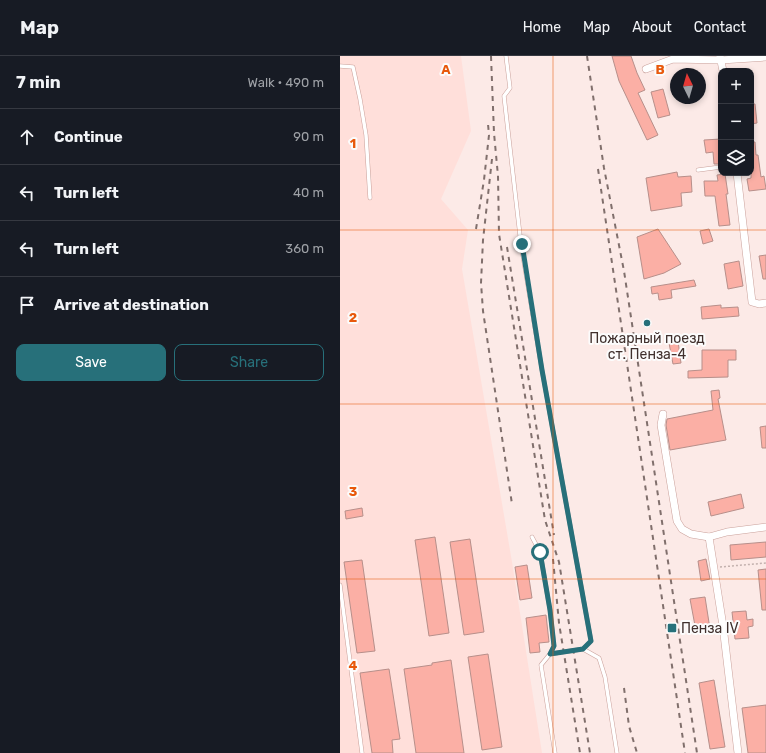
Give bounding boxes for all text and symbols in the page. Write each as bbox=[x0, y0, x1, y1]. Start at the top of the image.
text: Map bbox=[20, 16, 59, 39]
text: Home bbox=[523, 19, 561, 36]
text: Map bbox=[583, 19, 610, 36]
text: About bbox=[632, 19, 672, 36]
text: Contact bbox=[694, 19, 746, 36]
text: A bbox=[441, 62, 451, 77]
text: B bbox=[655, 62, 665, 77]
north arrow bbox=[670, 68, 706, 104]
map controls bbox=[718, 68, 754, 176]
button: + bbox=[718, 68, 754, 104]
text: 7 min bbox=[16, 72, 61, 92]
text: Walk · 490 m bbox=[248, 75, 324, 90]
button: − bbox=[718, 104, 754, 140]
icon: ahead bbox=[16, 126, 38, 148]
text: Continue bbox=[54, 128, 123, 146]
text: 90 m bbox=[293, 129, 324, 144]
text: 1 bbox=[350, 136, 356, 151]
button: layers bbox=[718, 140, 754, 176]
icon: left bbox=[16, 182, 38, 204]
text: Turn left bbox=[54, 184, 119, 202]
text: 40 m bbox=[293, 185, 324, 200]
route end bbox=[513, 235, 531, 253]
icon: left bbox=[16, 238, 38, 260]
text: Turn left bbox=[54, 240, 119, 258]
text: 360 m bbox=[285, 241, 324, 256]
icon: arrive bbox=[16, 294, 38, 316]
text: Arrive at destination bbox=[54, 296, 209, 314]
text: 2 bbox=[349, 310, 357, 325]
marker: Пожарный поезд ст. Пенза-4 bbox=[642, 318, 652, 328]
place label: Пожарный поезд ст. Пенза-4 bbox=[589, 330, 705, 363]
button: Save bbox=[16, 344, 166, 381]
button: Share bbox=[174, 344, 324, 381]
text: 3 bbox=[349, 484, 358, 499]
route start bbox=[531, 543, 549, 561]
place label: Пенза IV bbox=[681, 620, 739, 637]
marker: Пенза IV bbox=[666, 622, 678, 634]
text: 4 bbox=[349, 658, 358, 673]

